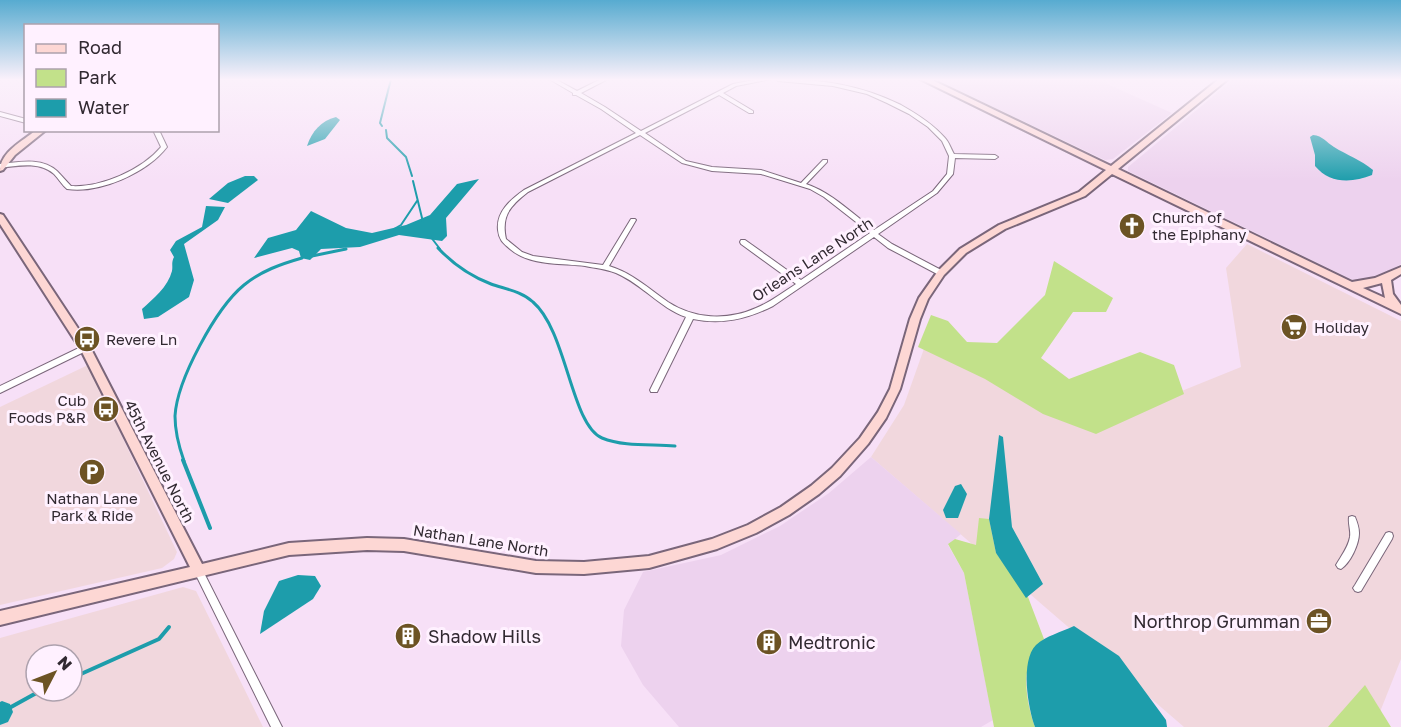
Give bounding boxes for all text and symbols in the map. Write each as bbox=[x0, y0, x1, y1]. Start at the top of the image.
legend bbox=[24, 24, 219, 132]
text: Road bbox=[78, 36, 122, 58]
text: Park bbox=[78, 66, 117, 88]
text: Water bbox=[78, 96, 129, 118]
place label: Church of the Epiphany bbox=[1152, 208, 1247, 243]
church icon: Church of the Epiphany bbox=[1117, 211, 1147, 241]
street label: Orleans Lane North bbox=[748, 213, 876, 305]
supermarket icon: Holiday bbox=[1279, 312, 1309, 342]
place label: Holiday bbox=[1314, 318, 1370, 336]
bus stop icon: Revere Ln bbox=[72, 324, 102, 354]
place label: Revere Ln bbox=[106, 330, 177, 348]
place label: Cub Foods P&R bbox=[8, 391, 86, 426]
bus stop icon: Cub Foods P&R bbox=[91, 394, 121, 424]
street label: 45th Avenue North bbox=[121, 397, 199, 525]
parking icon: Nathan Lane Park & Ride bbox=[77, 457, 107, 487]
place label: Nathan Lane Park & Ride bbox=[46, 489, 138, 524]
street label: Nathan Lane North bbox=[412, 520, 550, 560]
office icon: Northrop Grumman bbox=[1304, 606, 1334, 636]
place label: Northrop Grumman bbox=[1133, 610, 1300, 632]
building icon: Shadow Hills bbox=[393, 621, 423, 651]
place label: Shadow Hills bbox=[428, 625, 541, 647]
building icon: Medtronic bbox=[754, 627, 784, 657]
place label: Medtronic bbox=[788, 631, 876, 653]
north arrow bbox=[24, 643, 84, 703]
text: N bbox=[54, 652, 77, 674]

